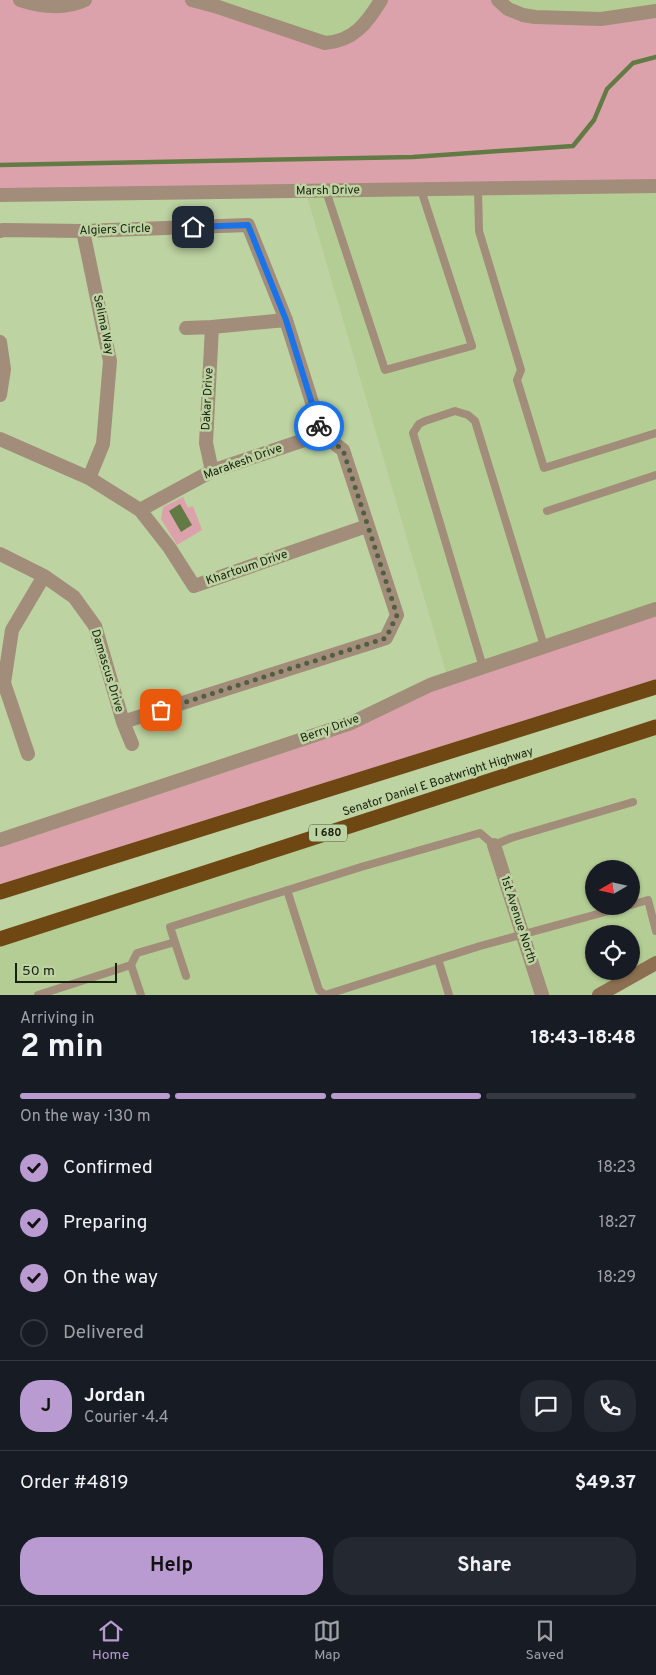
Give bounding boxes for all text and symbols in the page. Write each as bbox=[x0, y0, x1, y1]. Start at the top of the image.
street label: Marsh Drive bbox=[296, 182, 360, 200]
pin bbox=[172, 206, 214, 248]
icon: home bbox=[179, 213, 207, 241]
street label: Algiers Circle bbox=[79, 221, 151, 239]
street label: Selima Way bbox=[89, 293, 117, 357]
street label: Dakar Drive bbox=[198, 367, 218, 431]
courier bbox=[294, 401, 344, 451]
icon: bike bbox=[305, 412, 333, 440]
street label: Marakesh Drive bbox=[202, 440, 284, 484]
street label: Khartoum Drive bbox=[204, 547, 290, 589]
street label: Damascus Drive bbox=[87, 628, 127, 714]
pin bbox=[140, 689, 182, 731]
icon: bag bbox=[147, 696, 175, 724]
street label: Berry Drive bbox=[298, 711, 362, 747]
street label: Senator Daniel E Boatwright Highway bbox=[340, 744, 536, 820]
road number: I 680 bbox=[309, 824, 347, 841]
north arrow bbox=[585, 860, 640, 915]
map controls bbox=[585, 860, 640, 980]
street label: 1st Avenue North bbox=[496, 874, 540, 966]
button: locate bbox=[585, 925, 640, 980]
scale bar bbox=[15, 960, 118, 983]
text: 50 m bbox=[22, 963, 55, 980]
text: Arriving in bbox=[20, 1009, 95, 1029]
text: 18:43–18:48 bbox=[530, 1026, 636, 1050]
text: 2 min bbox=[20, 1028, 104, 1068]
text: On the way · 130 m bbox=[20, 1107, 151, 1127]
icon: check bbox=[20, 1154, 48, 1182]
text: Confirmed bbox=[63, 1156, 153, 1180]
text: 18:23 bbox=[597, 1158, 636, 1178]
icon: check bbox=[20, 1209, 48, 1237]
text: Preparing bbox=[63, 1211, 147, 1235]
text: 18:27 bbox=[599, 1213, 636, 1233]
icon: check bbox=[20, 1264, 48, 1292]
text: On the way bbox=[63, 1266, 158, 1290]
text: 18:29 bbox=[597, 1268, 636, 1288]
text: Delivered bbox=[63, 1321, 144, 1345]
button: chat bbox=[520, 1380, 572, 1432]
button: phone bbox=[584, 1380, 636, 1432]
text: Jordan bbox=[84, 1384, 146, 1408]
text: J bbox=[41, 1394, 51, 1418]
text: Courier · 4.4 bbox=[84, 1408, 169, 1428]
text: Order #4819 bbox=[20, 1471, 129, 1495]
text: $49.37 bbox=[575, 1471, 636, 1495]
button: Help bbox=[20, 1537, 323, 1595]
button: Share bbox=[333, 1537, 636, 1595]
tab: Home bbox=[92, 1617, 129, 1664]
tab: Map bbox=[313, 1617, 341, 1664]
tab: Saved bbox=[525, 1617, 564, 1664]

